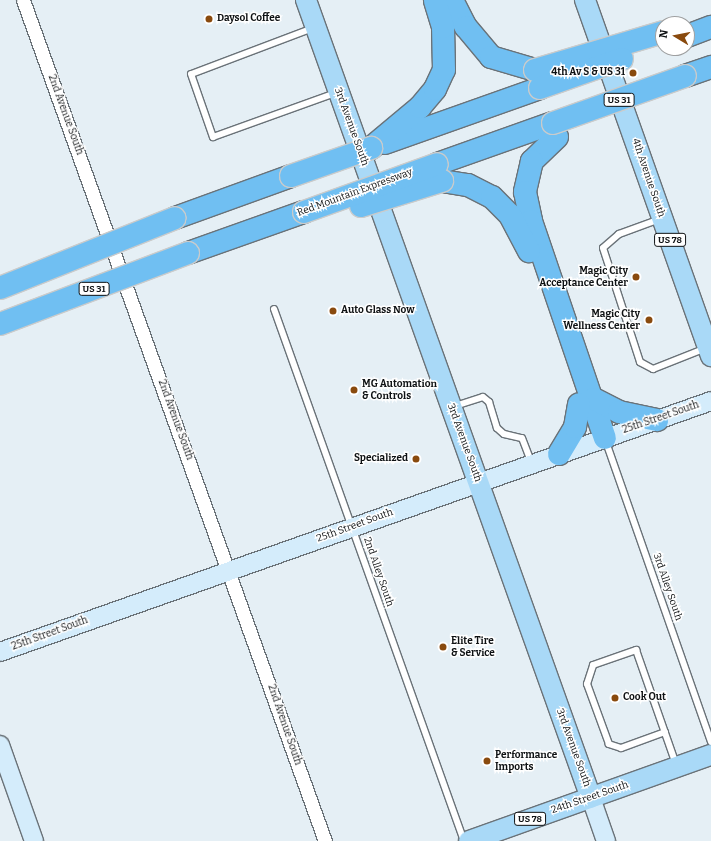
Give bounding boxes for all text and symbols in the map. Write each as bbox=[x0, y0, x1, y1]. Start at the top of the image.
place label: Daysol Coffee bbox=[217, 13, 280, 25]
marker: Daysol Coffee bbox=[204, 14, 214, 24]
north arrow bbox=[655, 16, 695, 56]
text: N bbox=[657, 29, 671, 39]
place label: 4th Av S & US 31 bbox=[551, 67, 625, 79]
marker: 4th Av S & US 31 bbox=[628, 68, 638, 78]
street label: 2nd Avenue South bbox=[45, 73, 85, 157]
street label: 3rd Avenue South bbox=[331, 86, 371, 168]
road number: US 31 bbox=[603, 93, 635, 107]
street label: 4th Avenue South bbox=[629, 137, 667, 219]
street label: Red Mountain Expressway bbox=[296, 167, 414, 219]
road number: US 78 bbox=[654, 233, 686, 247]
place label: Magic City Acceptance Center bbox=[539, 265, 628, 288]
marker: Magic City Acceptance Center bbox=[631, 272, 641, 282]
road number: US 31 bbox=[78, 282, 110, 296]
place label: Auto Glass Now bbox=[341, 305, 415, 317]
marker: Auto Glass Now bbox=[328, 306, 338, 316]
place label: Magic City Wellness Center bbox=[563, 308, 640, 332]
marker: Magic City Wellness Center bbox=[643, 314, 655, 326]
street label: 2nd Avenue South bbox=[155, 378, 195, 462]
place label: MG Automation & Controls bbox=[362, 378, 437, 402]
marker: MG Automation & Controls bbox=[349, 385, 359, 395]
street label: 25th Street South bbox=[621, 399, 701, 437]
street label: 3rd Avenue South bbox=[444, 402, 484, 484]
place label: Specialized bbox=[354, 453, 408, 465]
marker: Specialized bbox=[411, 454, 421, 464]
street label: 25th Street South bbox=[315, 507, 395, 545]
street label: 2nd Alley South bbox=[361, 536, 395, 608]
street label: 3rd Alley South bbox=[650, 552, 684, 622]
street label: 25th Street South bbox=[10, 615, 90, 653]
place label: Elite Tire & Service bbox=[451, 635, 495, 658]
marker: Elite Tire & Service bbox=[438, 642, 448, 652]
street label: 2nd Avenue South bbox=[265, 683, 303, 767]
place label: Cook Out bbox=[623, 692, 666, 704]
marker: Cook Out bbox=[610, 693, 620, 703]
street label: 3rd Avenue South bbox=[553, 707, 593, 789]
place label: Performance Imports bbox=[495, 749, 557, 772]
marker: Performance Imports bbox=[482, 756, 492, 766]
street label: 24th Street South bbox=[550, 779, 630, 817]
road number: US 78 bbox=[514, 812, 546, 826]

